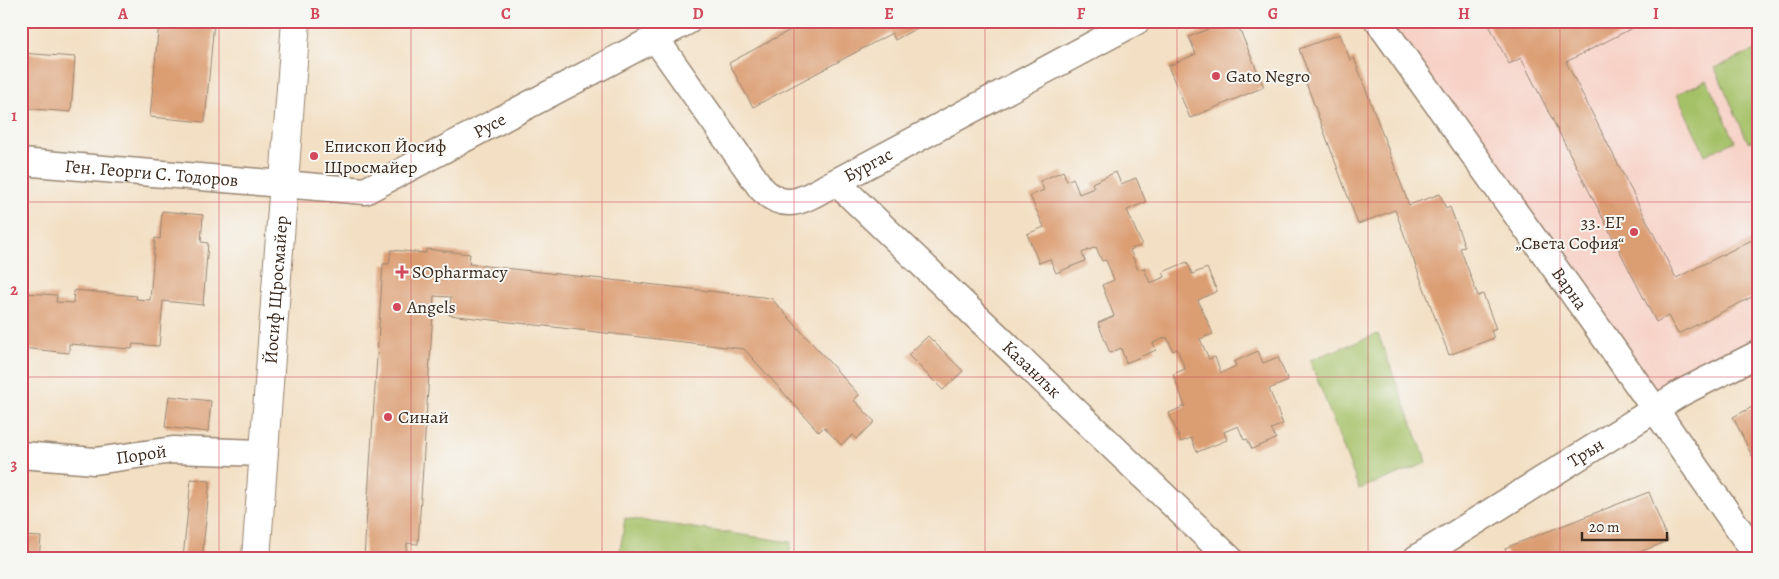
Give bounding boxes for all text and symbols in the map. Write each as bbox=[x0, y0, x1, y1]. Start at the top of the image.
text: A bbox=[117, 3, 129, 25]
text: B bbox=[310, 3, 320, 25]
text: C bbox=[501, 3, 511, 25]
text: D bbox=[692, 3, 704, 25]
text: E bbox=[884, 3, 894, 25]
text: F bbox=[1077, 3, 1086, 25]
text: G bbox=[1268, 3, 1278, 25]
text: H bbox=[1458, 3, 1470, 25]
text: I bbox=[1653, 3, 1659, 25]
place label: Gato Negro bbox=[1226, 64, 1310, 88]
marker: Gato Negro bbox=[1210, 70, 1222, 82]
text: 1 bbox=[11, 105, 17, 127]
street label: Русе bbox=[469, 107, 510, 144]
place label: Епископ Йосиф Щросмайер bbox=[324, 134, 446, 179]
street label: Бургас bbox=[840, 142, 897, 188]
marker: Епископ Йосиф Щросмайер bbox=[308, 150, 320, 162]
street label: Ген. Георги С. Тодоров bbox=[64, 154, 239, 192]
place label: 33. ЕГ „Света София“ bbox=[1515, 210, 1624, 255]
street label: Йосиф Щросмайер bbox=[258, 215, 293, 365]
marker: 33. ЕГ „Света София“ bbox=[1628, 226, 1640, 238]
place label: SOpharmacy bbox=[412, 260, 508, 284]
street label: Варна bbox=[1546, 262, 1593, 315]
marker: SOpharmacy bbox=[396, 266, 408, 278]
text: 2 bbox=[10, 279, 18, 301]
place label: Angels bbox=[406, 295, 456, 319]
marker: Angels bbox=[391, 301, 403, 313]
street label: Казанлък bbox=[997, 335, 1067, 403]
place label: Синай bbox=[398, 405, 449, 429]
marker: Синай bbox=[382, 411, 394, 423]
street label: Трън bbox=[1563, 432, 1608, 473]
street label: Порой bbox=[115, 439, 168, 470]
text: 3 bbox=[11, 454, 18, 476]
scale bar bbox=[1582, 509, 1666, 541]
text: 20 m bbox=[1589, 517, 1620, 537]

